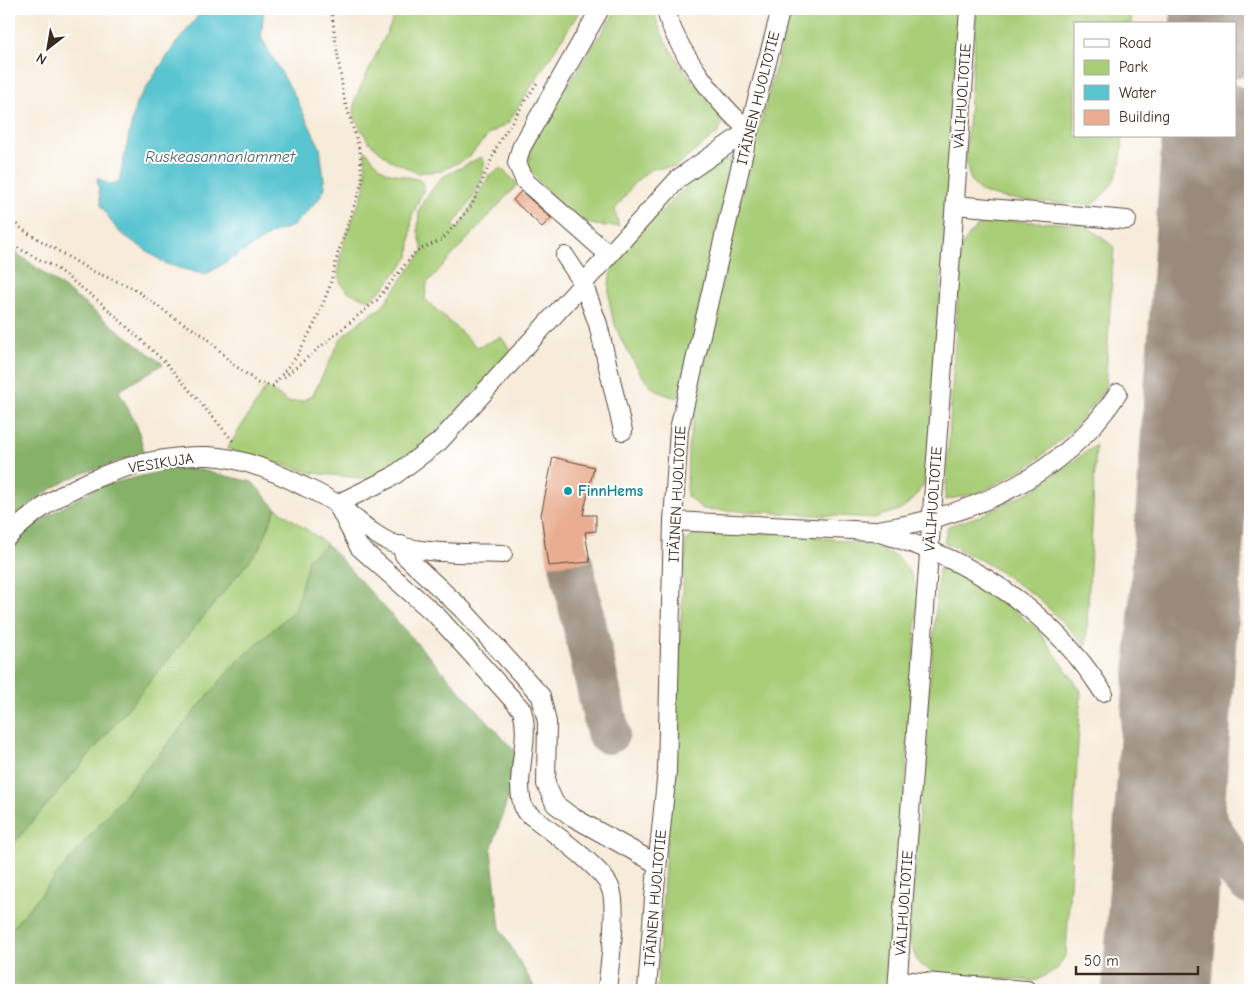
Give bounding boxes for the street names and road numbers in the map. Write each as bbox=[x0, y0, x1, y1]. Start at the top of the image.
street label: ITÄINEN HUOLTOTIE bbox=[733, 29, 783, 167]
street label: VÄLIHUOLTOTIE bbox=[949, 43, 975, 149]
street label: ITÄINEN HUOLTOTIE bbox=[664, 425, 690, 563]
street label: VÄLIHUOLTOTIE bbox=[920, 446, 946, 552]
street label: VESIKUJA bbox=[127, 449, 195, 477]
street label: ITÄINEN HUOLTOTIE bbox=[640, 829, 670, 967]
street label: VÄLIHUOLTOTIE bbox=[891, 850, 917, 956]

